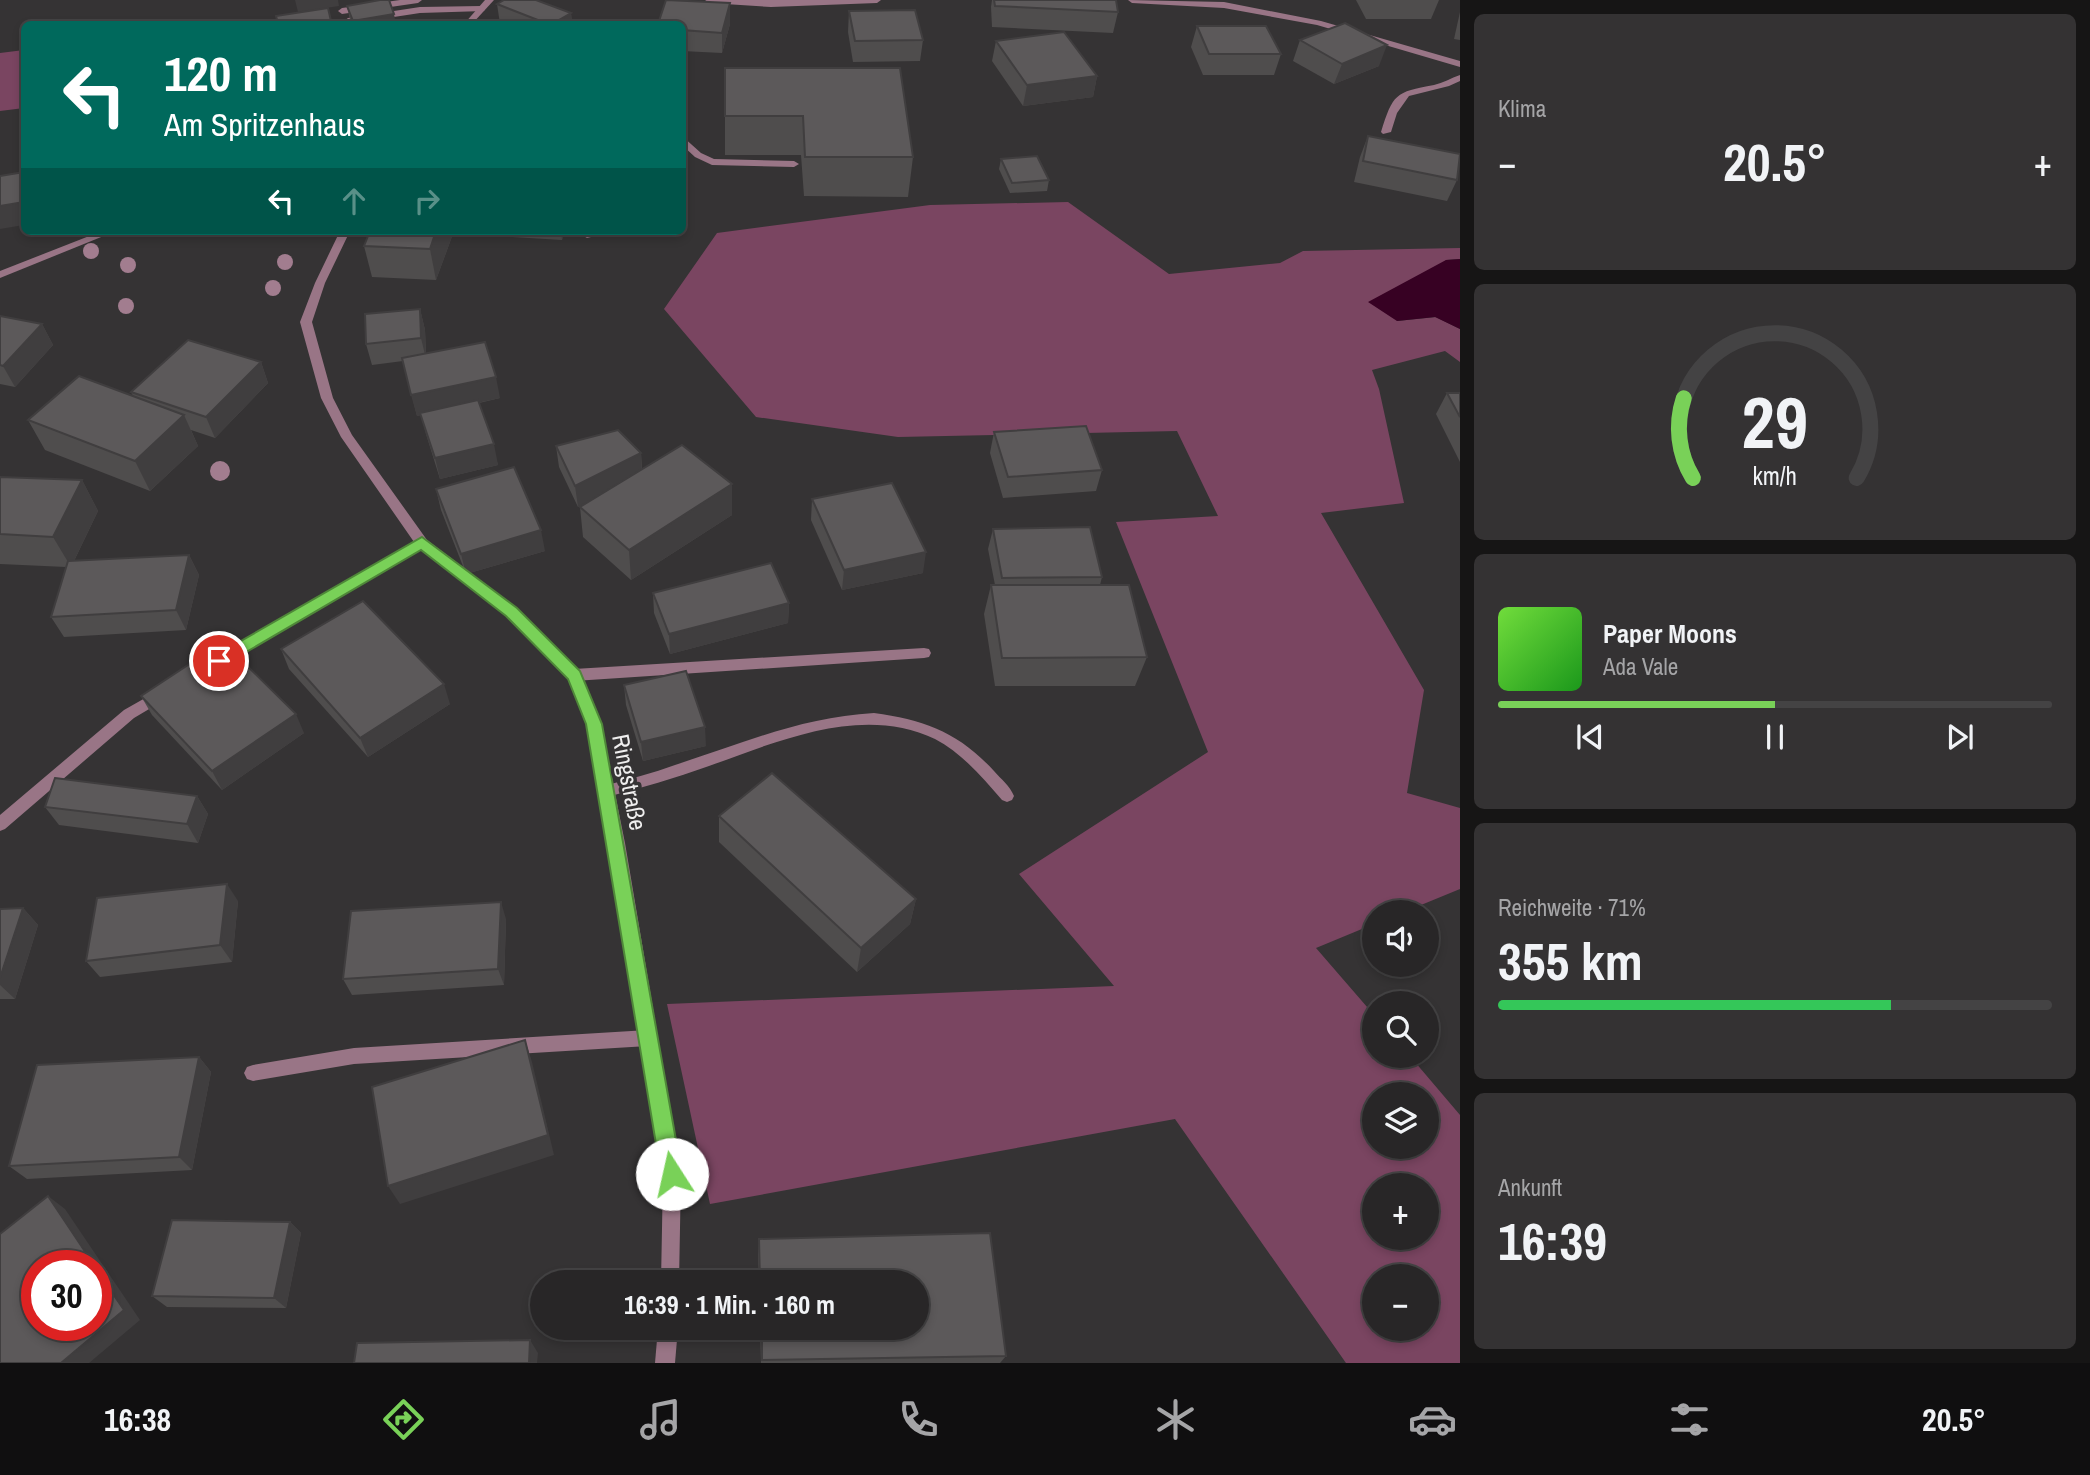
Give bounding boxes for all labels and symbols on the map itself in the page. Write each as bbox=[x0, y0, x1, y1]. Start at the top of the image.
pin bbox=[189, 631, 249, 691]
street label: Ringstraße bbox=[605, 731, 655, 833]
position arrow bbox=[635, 1137, 709, 1211]
speed limit sign: 30 bbox=[21, 1250, 112, 1341]

